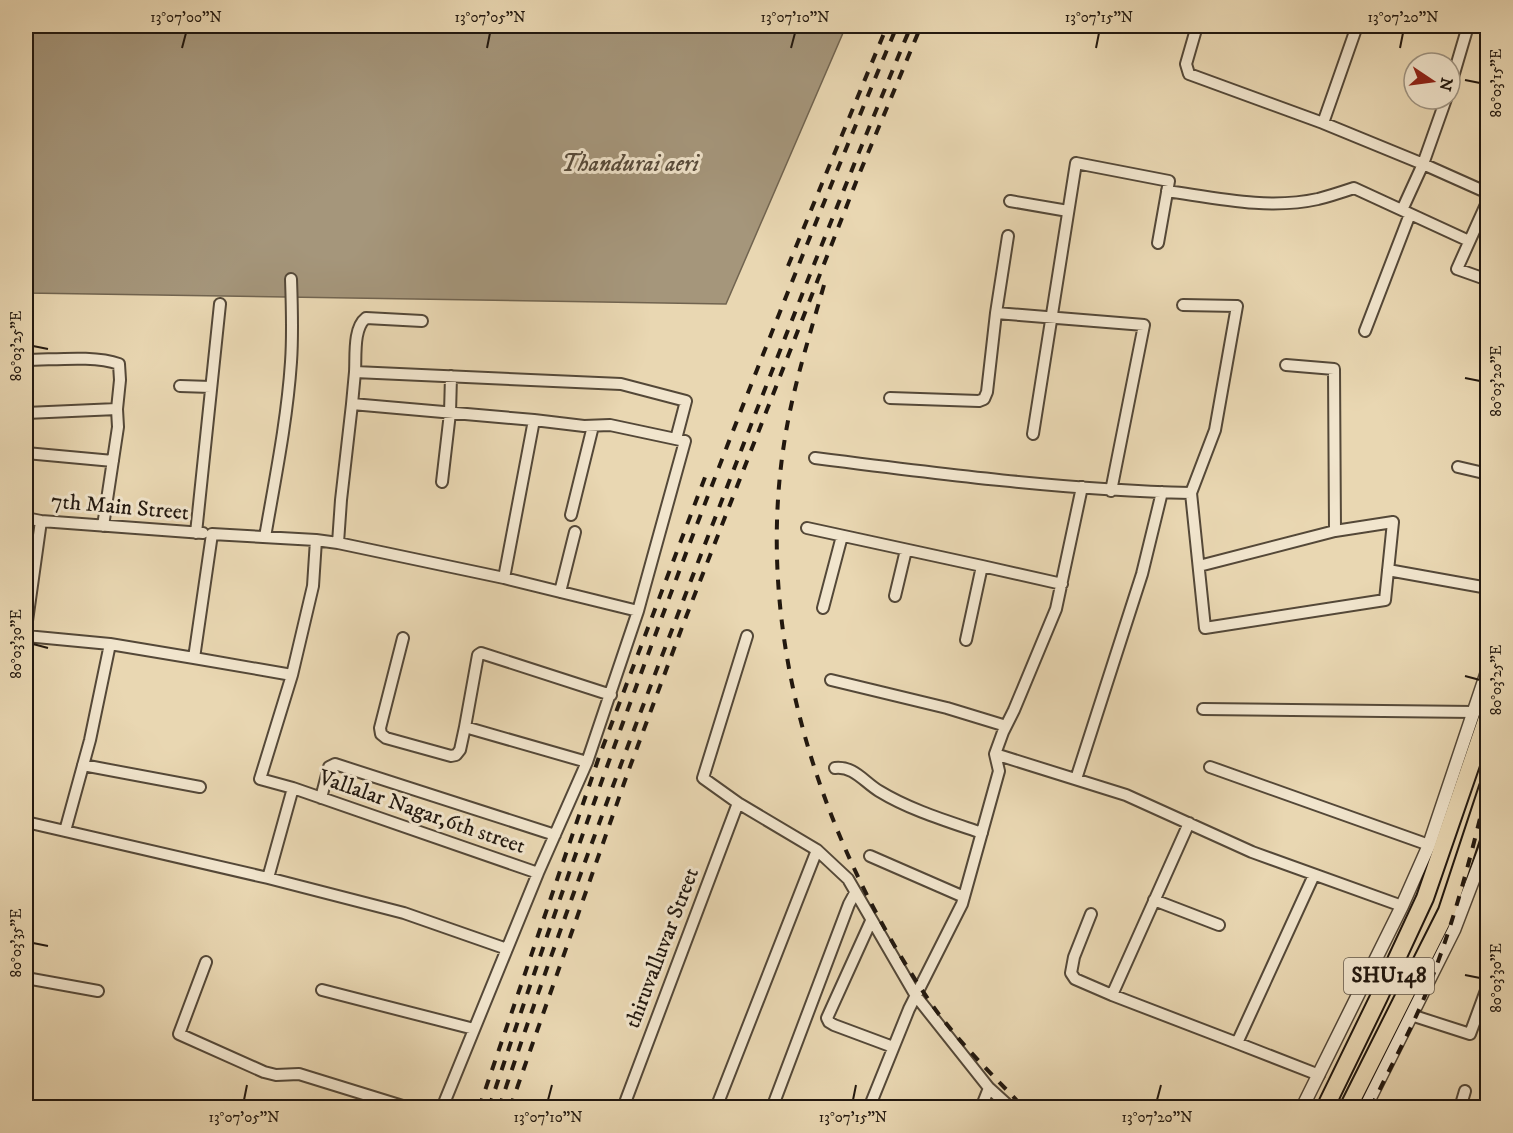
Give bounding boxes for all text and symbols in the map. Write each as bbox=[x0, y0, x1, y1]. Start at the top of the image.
text: 13°07'00"N bbox=[150, 8, 222, 27]
text: 13°07'05"N bbox=[454, 8, 526, 27]
text: 13°07'10"N bbox=[760, 8, 830, 27]
text: 13°07'15"N bbox=[1065, 8, 1133, 27]
text: 13°07'20"N bbox=[1368, 8, 1438, 27]
text: 80°03'15"E bbox=[1487, 48, 1506, 117]
north arrow bbox=[1402, 51, 1462, 111]
text: N bbox=[1434, 75, 1457, 93]
water label: Thandurai aeri bbox=[561, 149, 700, 179]
text: 80°03'25"E bbox=[7, 310, 26, 381]
text: 80°03'20"E bbox=[1487, 345, 1506, 417]
street label: 7th Main Street bbox=[50, 488, 190, 526]
text: 80°03'30"E bbox=[7, 609, 26, 679]
text: 80°03'25"E bbox=[1487, 644, 1506, 715]
street label: Vallalar Nagar,6th street bbox=[314, 764, 529, 860]
street label: thiruvalluvar Street bbox=[619, 864, 705, 1032]
text: 80°03'35"E bbox=[7, 908, 26, 978]
text: 80°03'30"E bbox=[1487, 943, 1506, 1013]
road number: SHU148 bbox=[1344, 958, 1434, 994]
text: 13°07'05"N bbox=[208, 1108, 280, 1127]
text: 13°07'10"N bbox=[513, 1108, 583, 1127]
text: 13°07'15"N bbox=[819, 1108, 887, 1127]
text: 13°07'20"N bbox=[1122, 1108, 1192, 1127]

